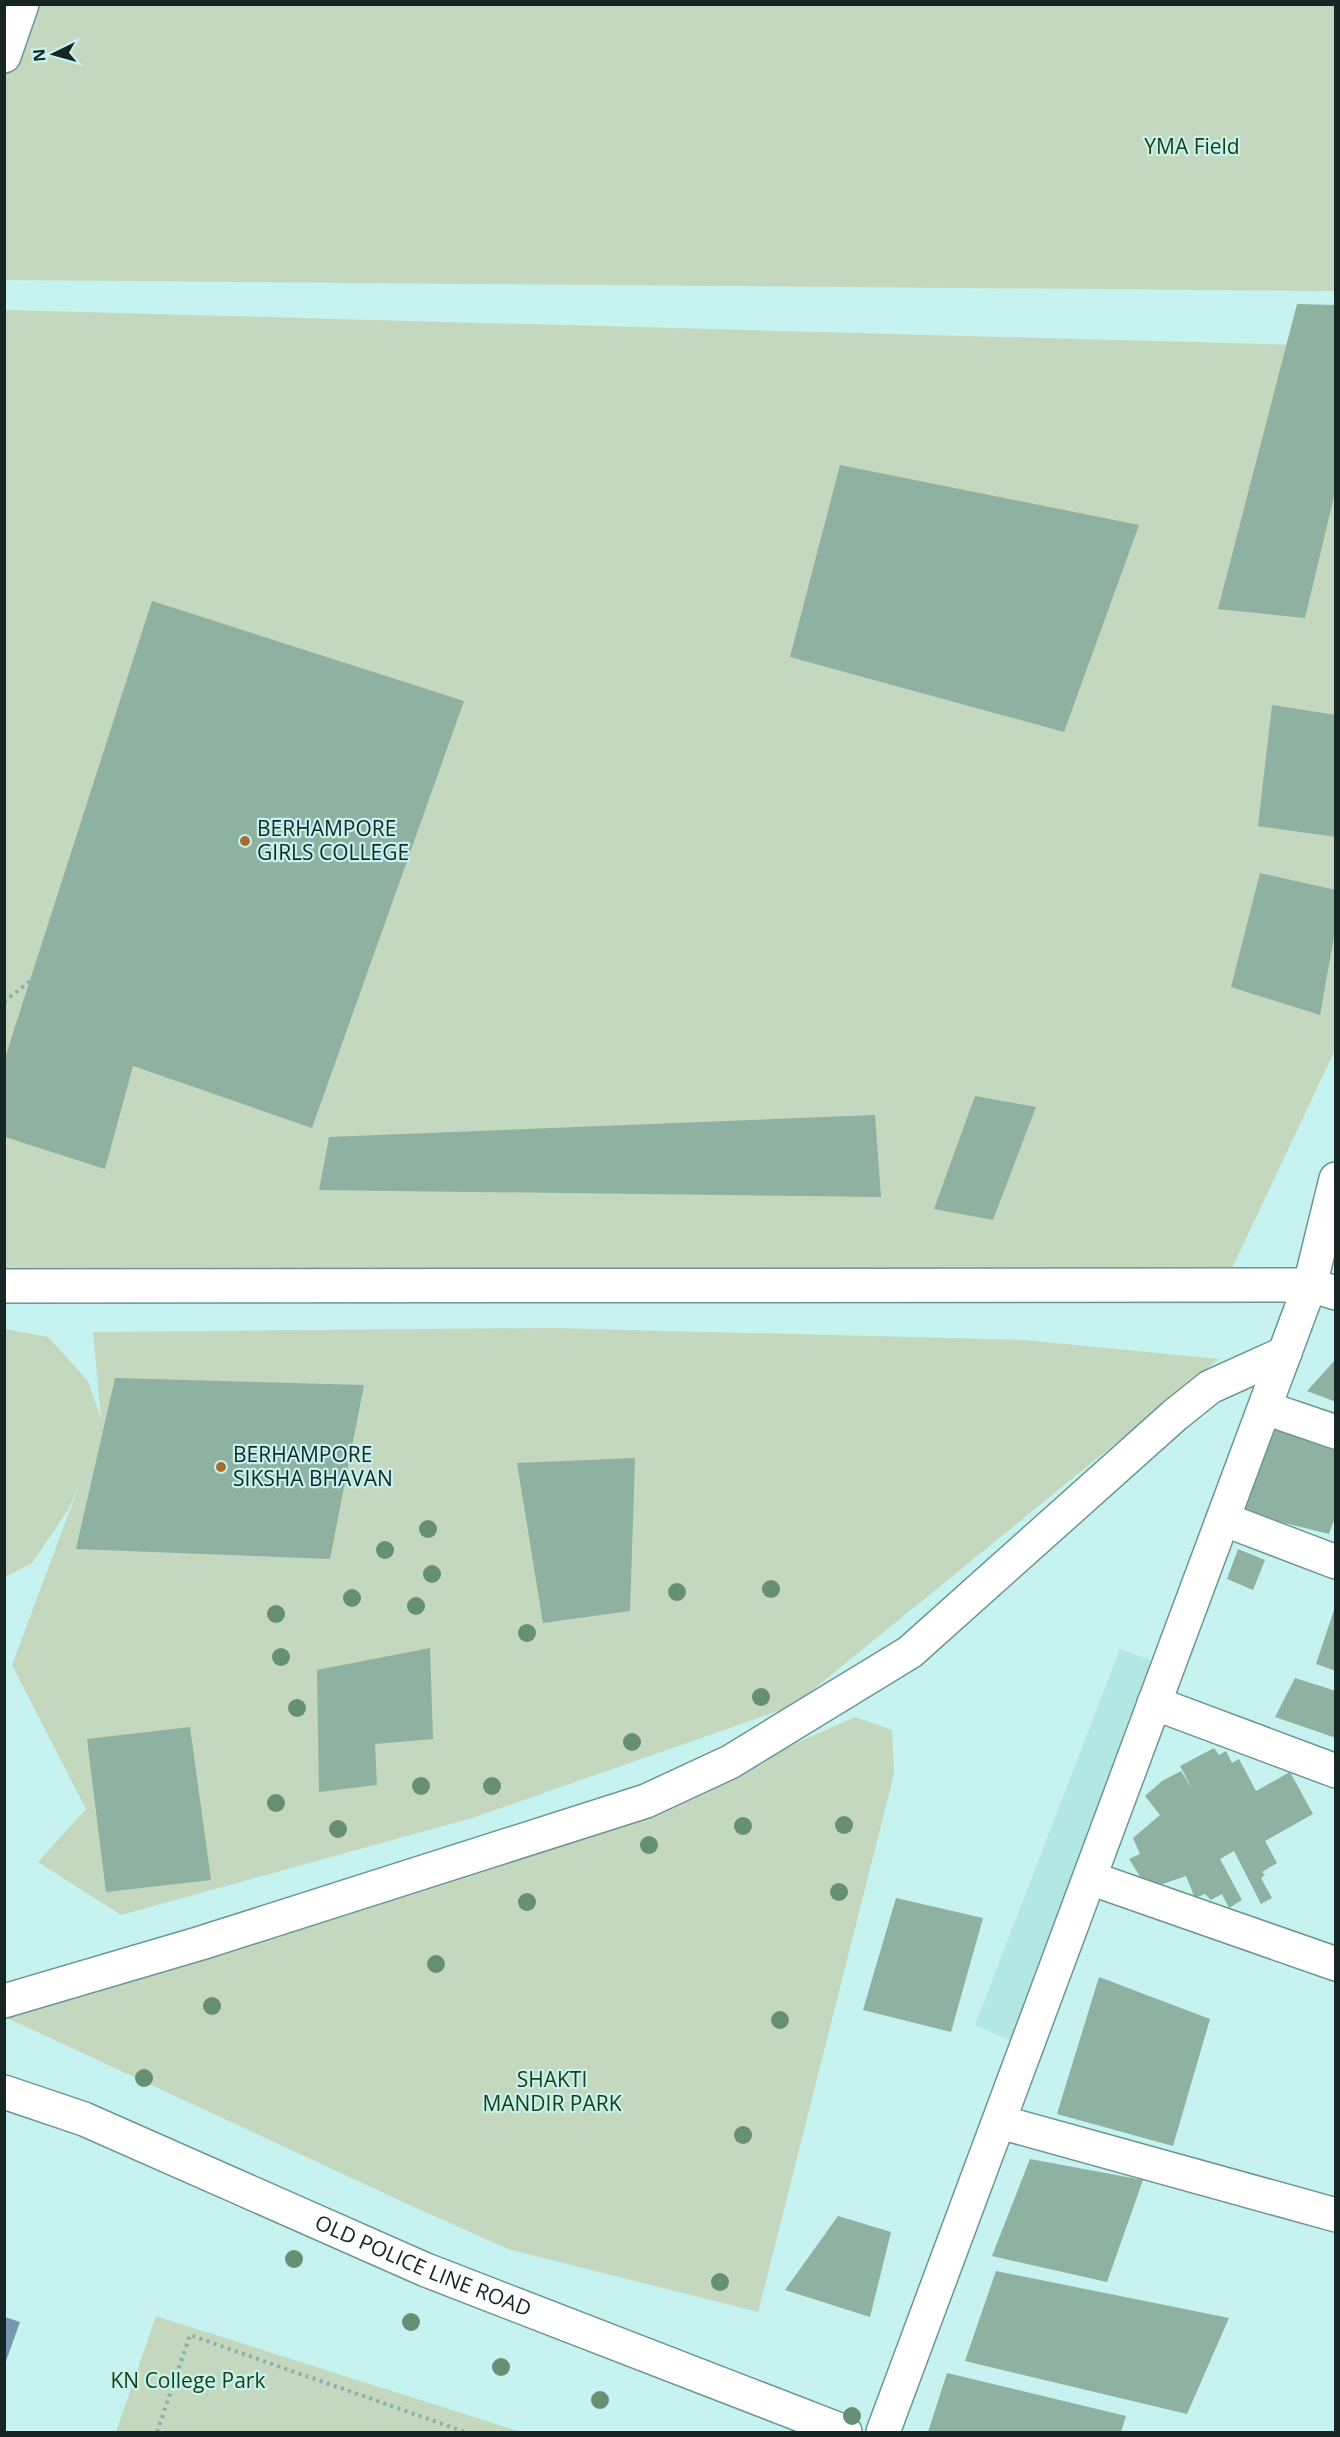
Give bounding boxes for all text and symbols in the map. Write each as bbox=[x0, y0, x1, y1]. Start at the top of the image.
north arrow bbox=[24, 24, 84, 84]
text: N bbox=[28, 48, 51, 63]
park label: YMA Field bbox=[1144, 132, 1240, 160]
place label: BERHAMPORE GIRLS COLLEGE bbox=[257, 814, 409, 866]
marker: BERHAMPORE GIRLS COLLEGE bbox=[238, 834, 252, 848]
place label: BERHAMPORE SIKSHA BHAVAN bbox=[233, 1440, 393, 1492]
marker: BERHAMPORE SIKSHA BHAVAN bbox=[214, 1460, 228, 1474]
park label: SHAKTI MANDIR PARK bbox=[482, 2065, 622, 2117]
street label: OLD POLICE LINE ROAD bbox=[311, 2208, 536, 2322]
park label: KN College Park bbox=[111, 2366, 265, 2394]

